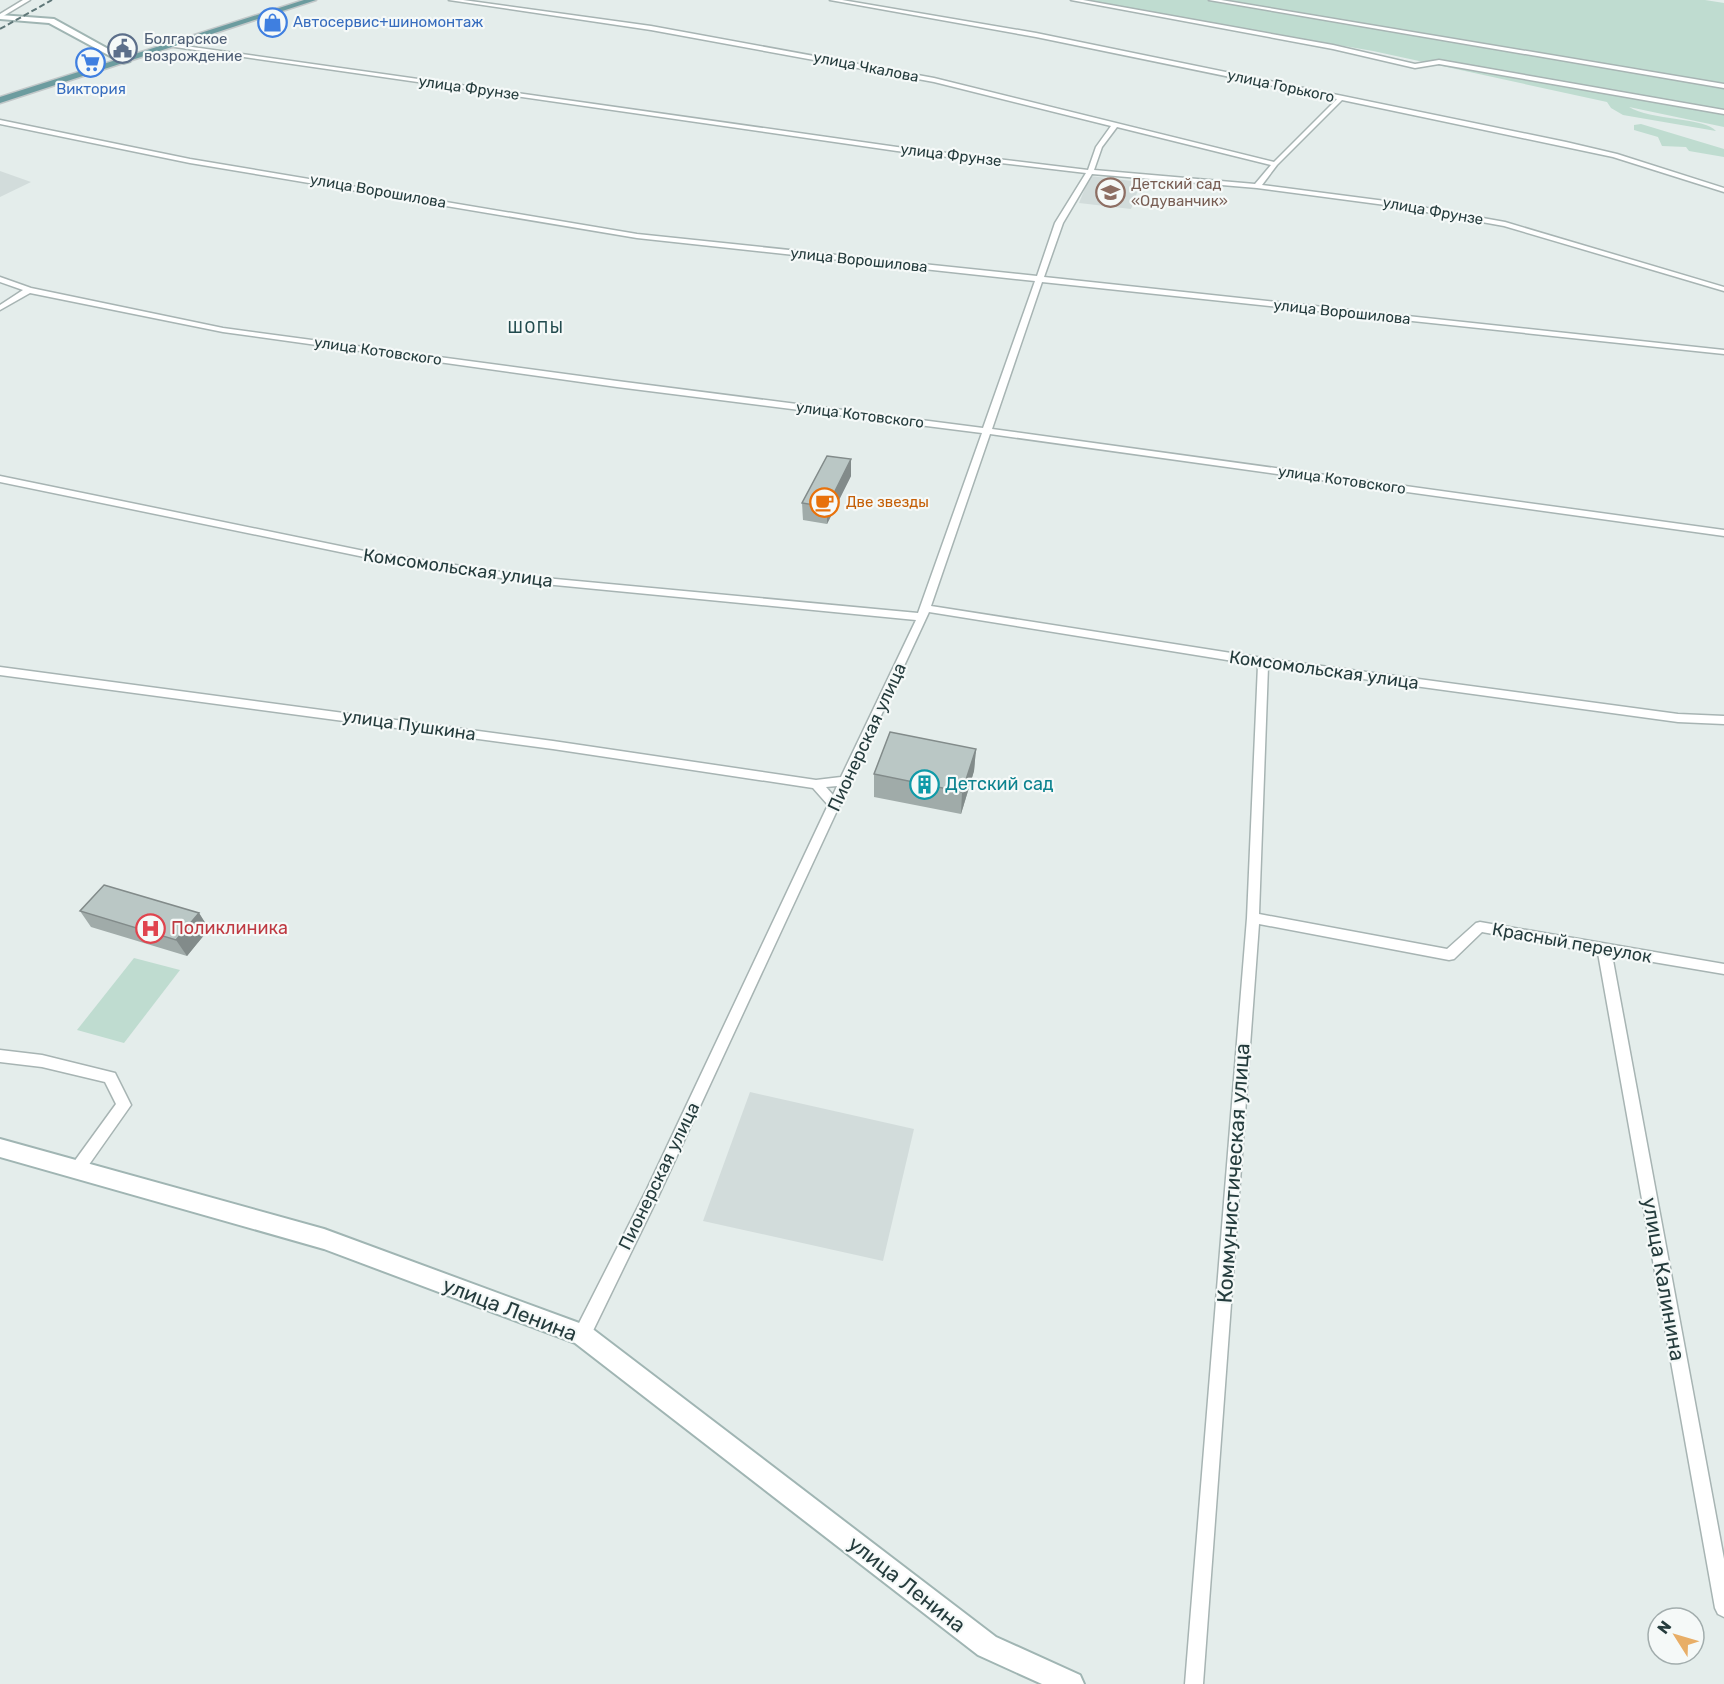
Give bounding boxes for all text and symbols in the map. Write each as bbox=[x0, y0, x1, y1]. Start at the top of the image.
shop icon: Автосервис+шиномонтаж bbox=[256, 6, 288, 38]
place label: Автосервис+шиномонтаж bbox=[293, 13, 483, 31]
place label: Болгарское возрождение bbox=[144, 30, 242, 65]
public building icon: Болгарское возрождение bbox=[107, 32, 139, 64]
supermarket icon: Виктория bbox=[75, 46, 107, 78]
street label: улица Чкалова bbox=[812, 48, 920, 86]
street label: улица Горького bbox=[1226, 66, 1336, 106]
street label: улица Фрунзе bbox=[417, 72, 521, 104]
place label: Виктория bbox=[56, 80, 126, 98]
street label: улица Фрунзе bbox=[899, 140, 1003, 170]
street label: улица Ворошилова bbox=[309, 170, 447, 212]
place label: Детский сад «Одуванчик» bbox=[1131, 175, 1228, 210]
school or university icon: Детский сад «Одуванчик» bbox=[1094, 177, 1126, 209]
street label: улица Фрунзе bbox=[1381, 193, 1485, 229]
street label: улица Ворошилова bbox=[789, 244, 929, 276]
street label: улица Ворошилова bbox=[1272, 296, 1412, 328]
district label: ШОПЫ bbox=[508, 318, 564, 337]
street label: улица Котовского bbox=[313, 333, 443, 369]
street label: улица Котовского bbox=[795, 398, 925, 432]
street label: улица Котовского bbox=[1277, 462, 1407, 498]
cafe icon: Две звезды bbox=[809, 486, 841, 518]
place label: Две звезды bbox=[846, 493, 929, 511]
street label: Комсомольская улица bbox=[362, 544, 554, 592]
street label: Комсомольская улица bbox=[1228, 646, 1420, 694]
street label: Пионерская улица bbox=[823, 659, 911, 815]
street label: улица Пушкина bbox=[341, 705, 477, 745]
building icon: Детский сад bbox=[908, 768, 940, 800]
place label: Детский сад bbox=[945, 773, 1054, 795]
hospital icon: Поликлиника bbox=[134, 912, 166, 944]
place label: Поликлиника bbox=[171, 917, 288, 939]
street label: Красный переулок bbox=[1490, 918, 1654, 968]
street label: Коммунистическая улица bbox=[1211, 1042, 1255, 1304]
street label: Пионерская улица bbox=[614, 1099, 704, 1253]
street label: улица Калинина bbox=[1637, 1195, 1691, 1363]
street label: улица Ленина bbox=[439, 1272, 581, 1346]
street label: улица Ленина bbox=[843, 1530, 971, 1638]
north arrow bbox=[1646, 1606, 1706, 1666]
text: N bbox=[1653, 1617, 1675, 1638]

